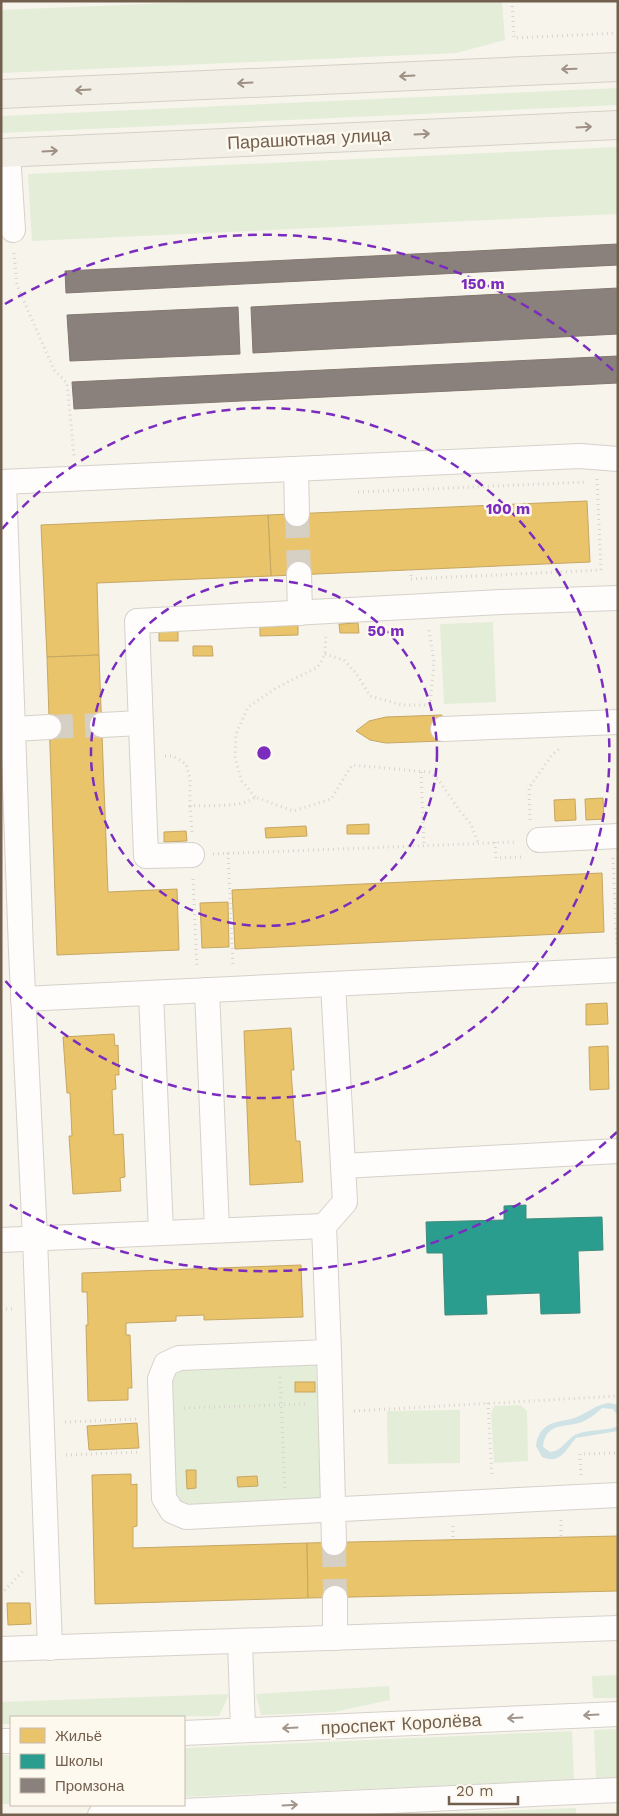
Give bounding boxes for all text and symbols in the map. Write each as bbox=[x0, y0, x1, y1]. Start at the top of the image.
one-way arrow bbox=[561, 64, 577, 73]
one-way arrow bbox=[400, 71, 416, 80]
one-way arrow bbox=[237, 78, 254, 88]
one-way arrow bbox=[75, 86, 91, 95]
one-way arrow bbox=[576, 122, 592, 131]
street label: Парашютная улица bbox=[226, 124, 392, 153]
one-way arrow bbox=[414, 129, 430, 139]
one-way arrow bbox=[42, 146, 58, 156]
text: 150 m bbox=[461, 275, 505, 293]
text: 100 m bbox=[486, 500, 530, 518]
text: 50 m bbox=[368, 622, 404, 640]
centre of rings bbox=[255, 744, 273, 762]
street label: проспект Королёва bbox=[320, 1709, 483, 1738]
one-way arrow bbox=[583, 1710, 599, 1720]
one-way arrow bbox=[507, 1714, 523, 1723]
legend bbox=[10, 1716, 185, 1806]
one-way arrow bbox=[282, 1724, 298, 1733]
text: Жильё bbox=[55, 1727, 102, 1745]
text: Школы bbox=[55, 1752, 103, 1770]
scale bar bbox=[449, 1774, 518, 1806]
text: Промзона bbox=[55, 1777, 125, 1795]
text: 20 m bbox=[456, 1782, 494, 1800]
one-way arrow bbox=[281, 1801, 297, 1810]

